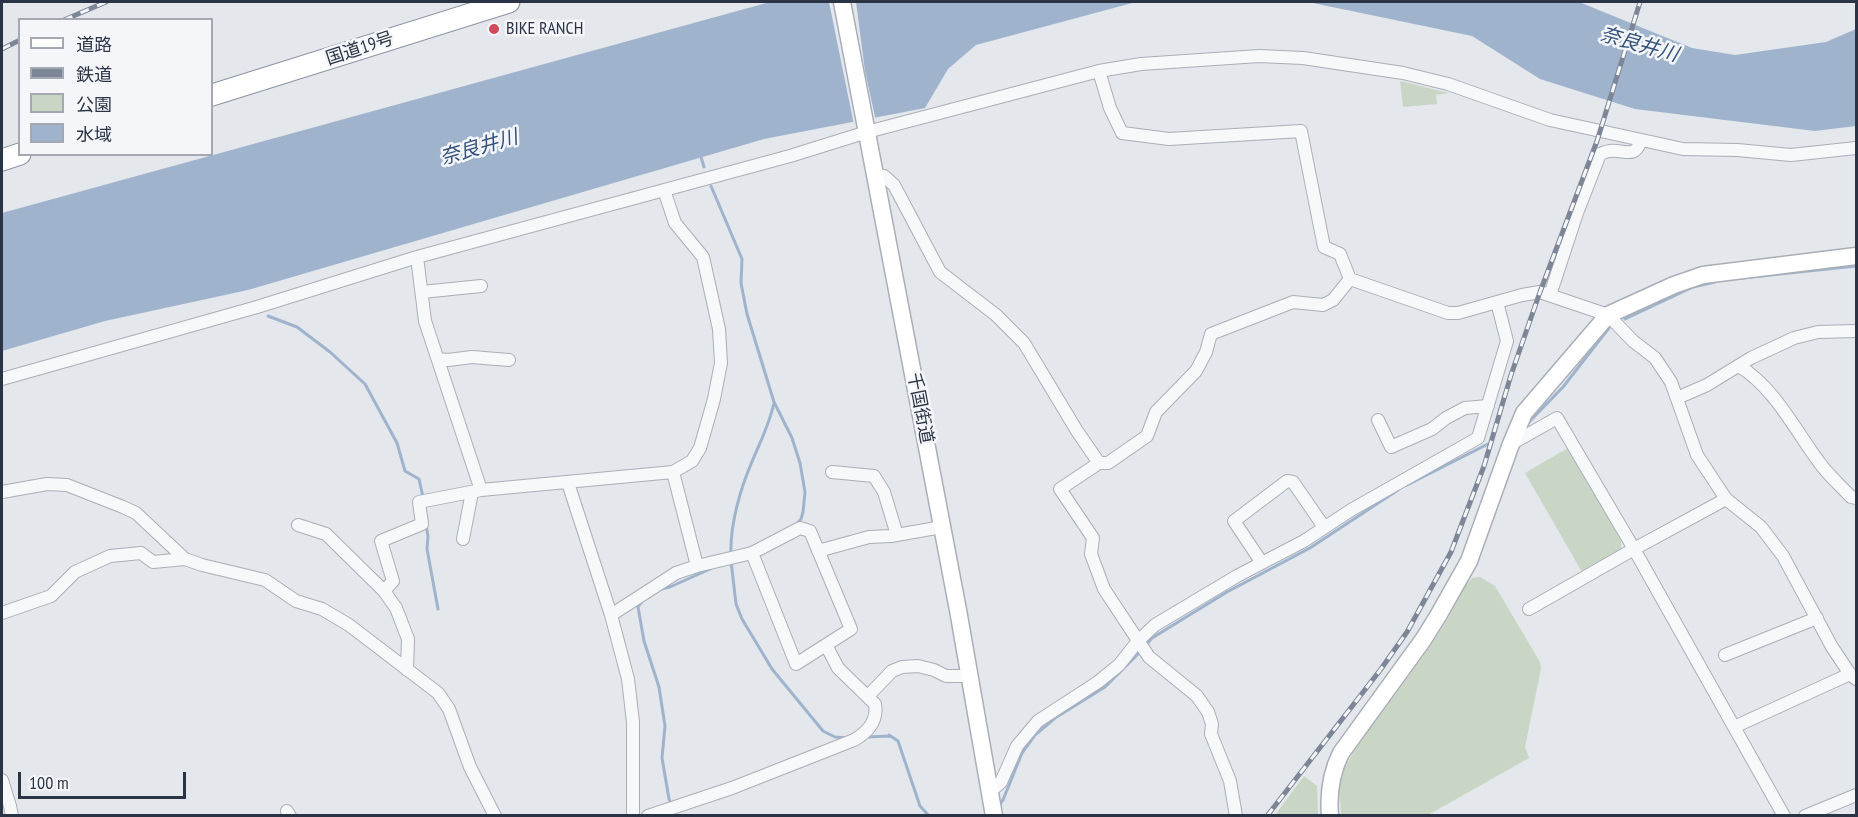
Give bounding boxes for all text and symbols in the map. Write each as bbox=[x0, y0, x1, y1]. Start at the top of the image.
legend bbox=[18, 18, 213, 156]
place label: BIKE RANCH bbox=[506, 18, 583, 40]
marker: BIKE RANCH bbox=[487, 22, 501, 36]
water label: 奈良井川 bbox=[1597, 22, 1681, 68]
street label: 国道19号 bbox=[323, 28, 397, 70]
text: 道路 bbox=[76, 33, 112, 56]
text: 鉄道 bbox=[76, 63, 112, 86]
text: 公園 bbox=[76, 93, 112, 116]
text: 水域 bbox=[76, 123, 112, 146]
water label: 奈良井川 bbox=[437, 125, 521, 171]
street label: 千国街道 bbox=[903, 371, 937, 445]
scale bar bbox=[21, 760, 189, 798]
text: 100 m bbox=[29, 771, 69, 794]

